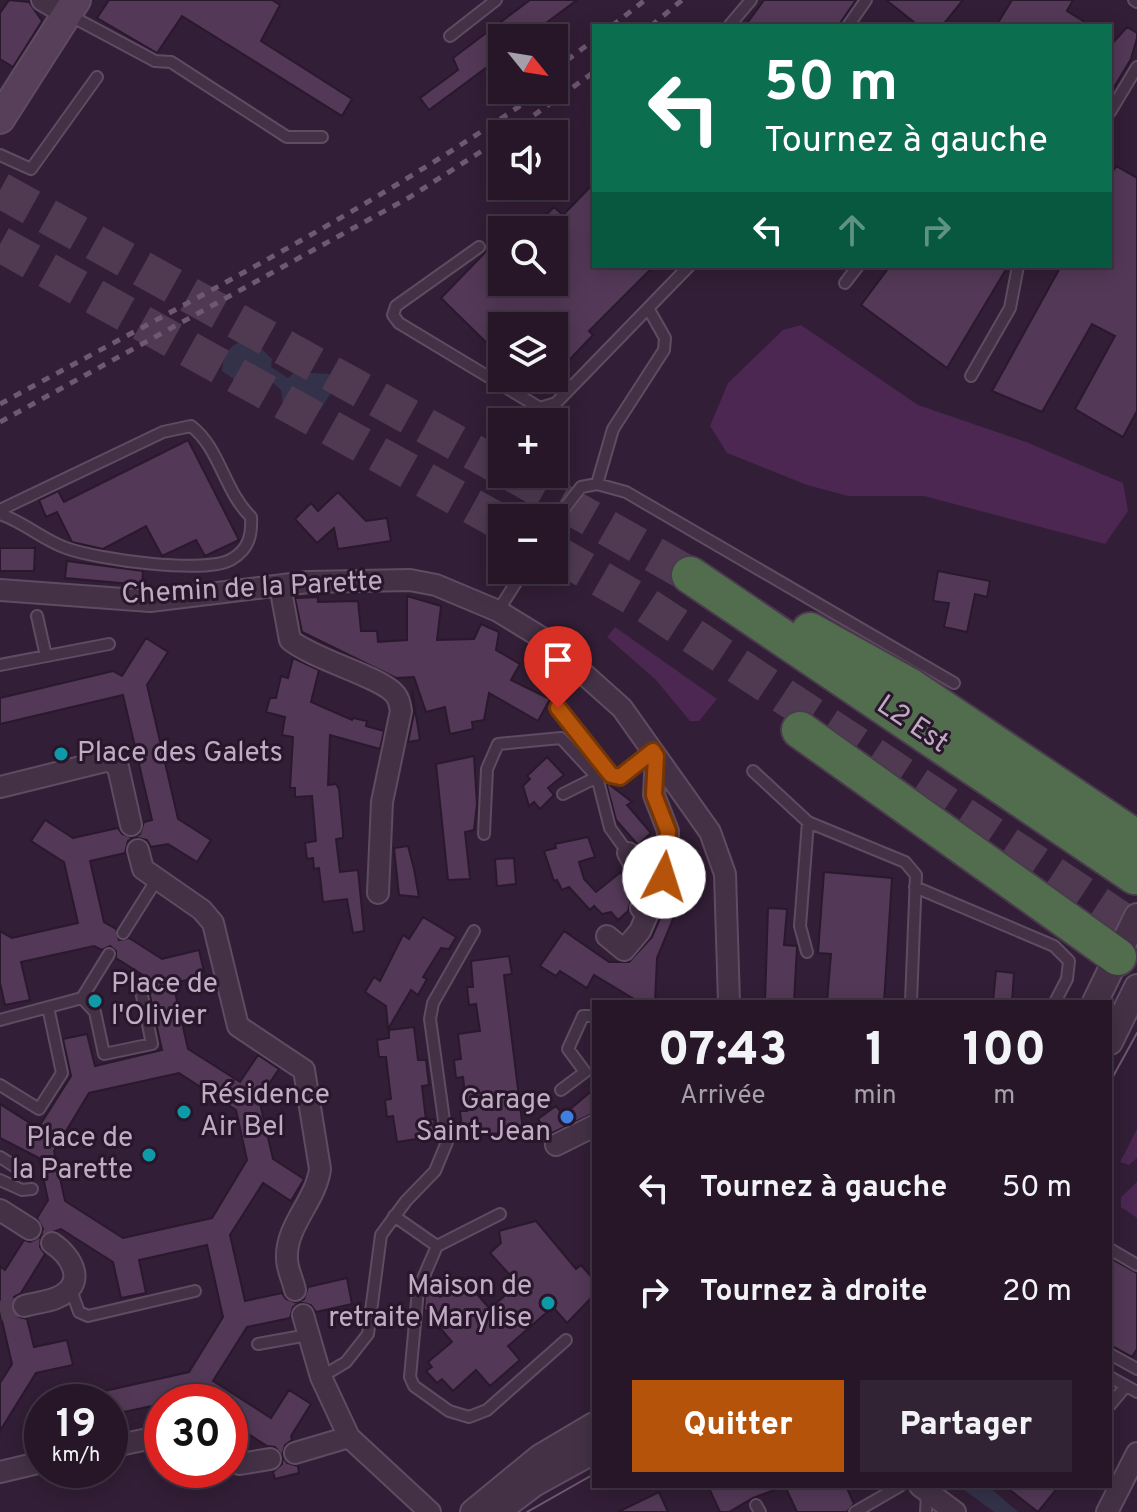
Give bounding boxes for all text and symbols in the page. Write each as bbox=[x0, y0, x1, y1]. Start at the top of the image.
north arrow bbox=[488, 24, 568, 104]
map controls bbox=[488, 24, 568, 584]
text: 50 m bbox=[764, 50, 898, 120]
icon: left bbox=[632, 56, 736, 160]
text: Tournez à gauche bbox=[764, 119, 1048, 165]
button: sound bbox=[488, 120, 568, 200]
icon: left bbox=[746, 208, 790, 252]
icon: ahead bbox=[830, 208, 874, 252]
icon: right bbox=[914, 208, 958, 252]
button: search bbox=[488, 216, 568, 296]
button: layers bbox=[488, 312, 568, 392]
button: + bbox=[488, 408, 568, 488]
button: − bbox=[488, 504, 568, 584]
street label: Chemin de la Parette bbox=[120, 564, 384, 614]
pin bbox=[524, 626, 592, 708]
icon: arrive bbox=[536, 638, 580, 682]
street label: L2 Est bbox=[869, 688, 955, 762]
place label: Place des Galets bbox=[77, 736, 283, 772]
marker: Place des Galets bbox=[52, 745, 70, 763]
position arrow bbox=[622, 835, 706, 919]
place label: Place de l'Olivier bbox=[111, 967, 218, 1035]
marker: Place de l'Olivier bbox=[86, 992, 104, 1010]
text: 07:43 bbox=[658, 1022, 788, 1082]
text: 1 bbox=[865, 1022, 885, 1082]
text: 100 bbox=[963, 1022, 1046, 1082]
place label: Résidence Air Bel bbox=[200, 1078, 330, 1146]
text: Arrivée bbox=[680, 1080, 765, 1113]
text: min bbox=[853, 1080, 897, 1113]
text: m bbox=[993, 1080, 1015, 1113]
place label: Garage Saint-Jean bbox=[416, 1083, 551, 1151]
marker: Résidence Air Bel bbox=[175, 1103, 193, 1121]
marker: Garage Saint-Jean bbox=[558, 1108, 576, 1126]
place label: Place de la Parette bbox=[12, 1121, 133, 1189]
marker: Place de la Parette bbox=[140, 1146, 158, 1164]
icon: left bbox=[632, 1166, 676, 1210]
text: Tournez à gauche bbox=[700, 1170, 947, 1207]
text: 50 m bbox=[1002, 1170, 1072, 1207]
place label: Maison de retraite Marylise bbox=[328, 1269, 532, 1337]
icon: right bbox=[632, 1270, 676, 1314]
text: Tournez à droite bbox=[700, 1274, 928, 1311]
text: 20 m bbox=[1002, 1274, 1072, 1311]
marker: Maison de retraite Marylise bbox=[539, 1294, 557, 1312]
button: Quitter bbox=[632, 1380, 844, 1472]
button: Partager bbox=[860, 1380, 1072, 1472]
speed limit sign: 30 bbox=[144, 1384, 248, 1488]
text: 19 bbox=[56, 1401, 96, 1451]
text: km/h bbox=[52, 1443, 100, 1469]

